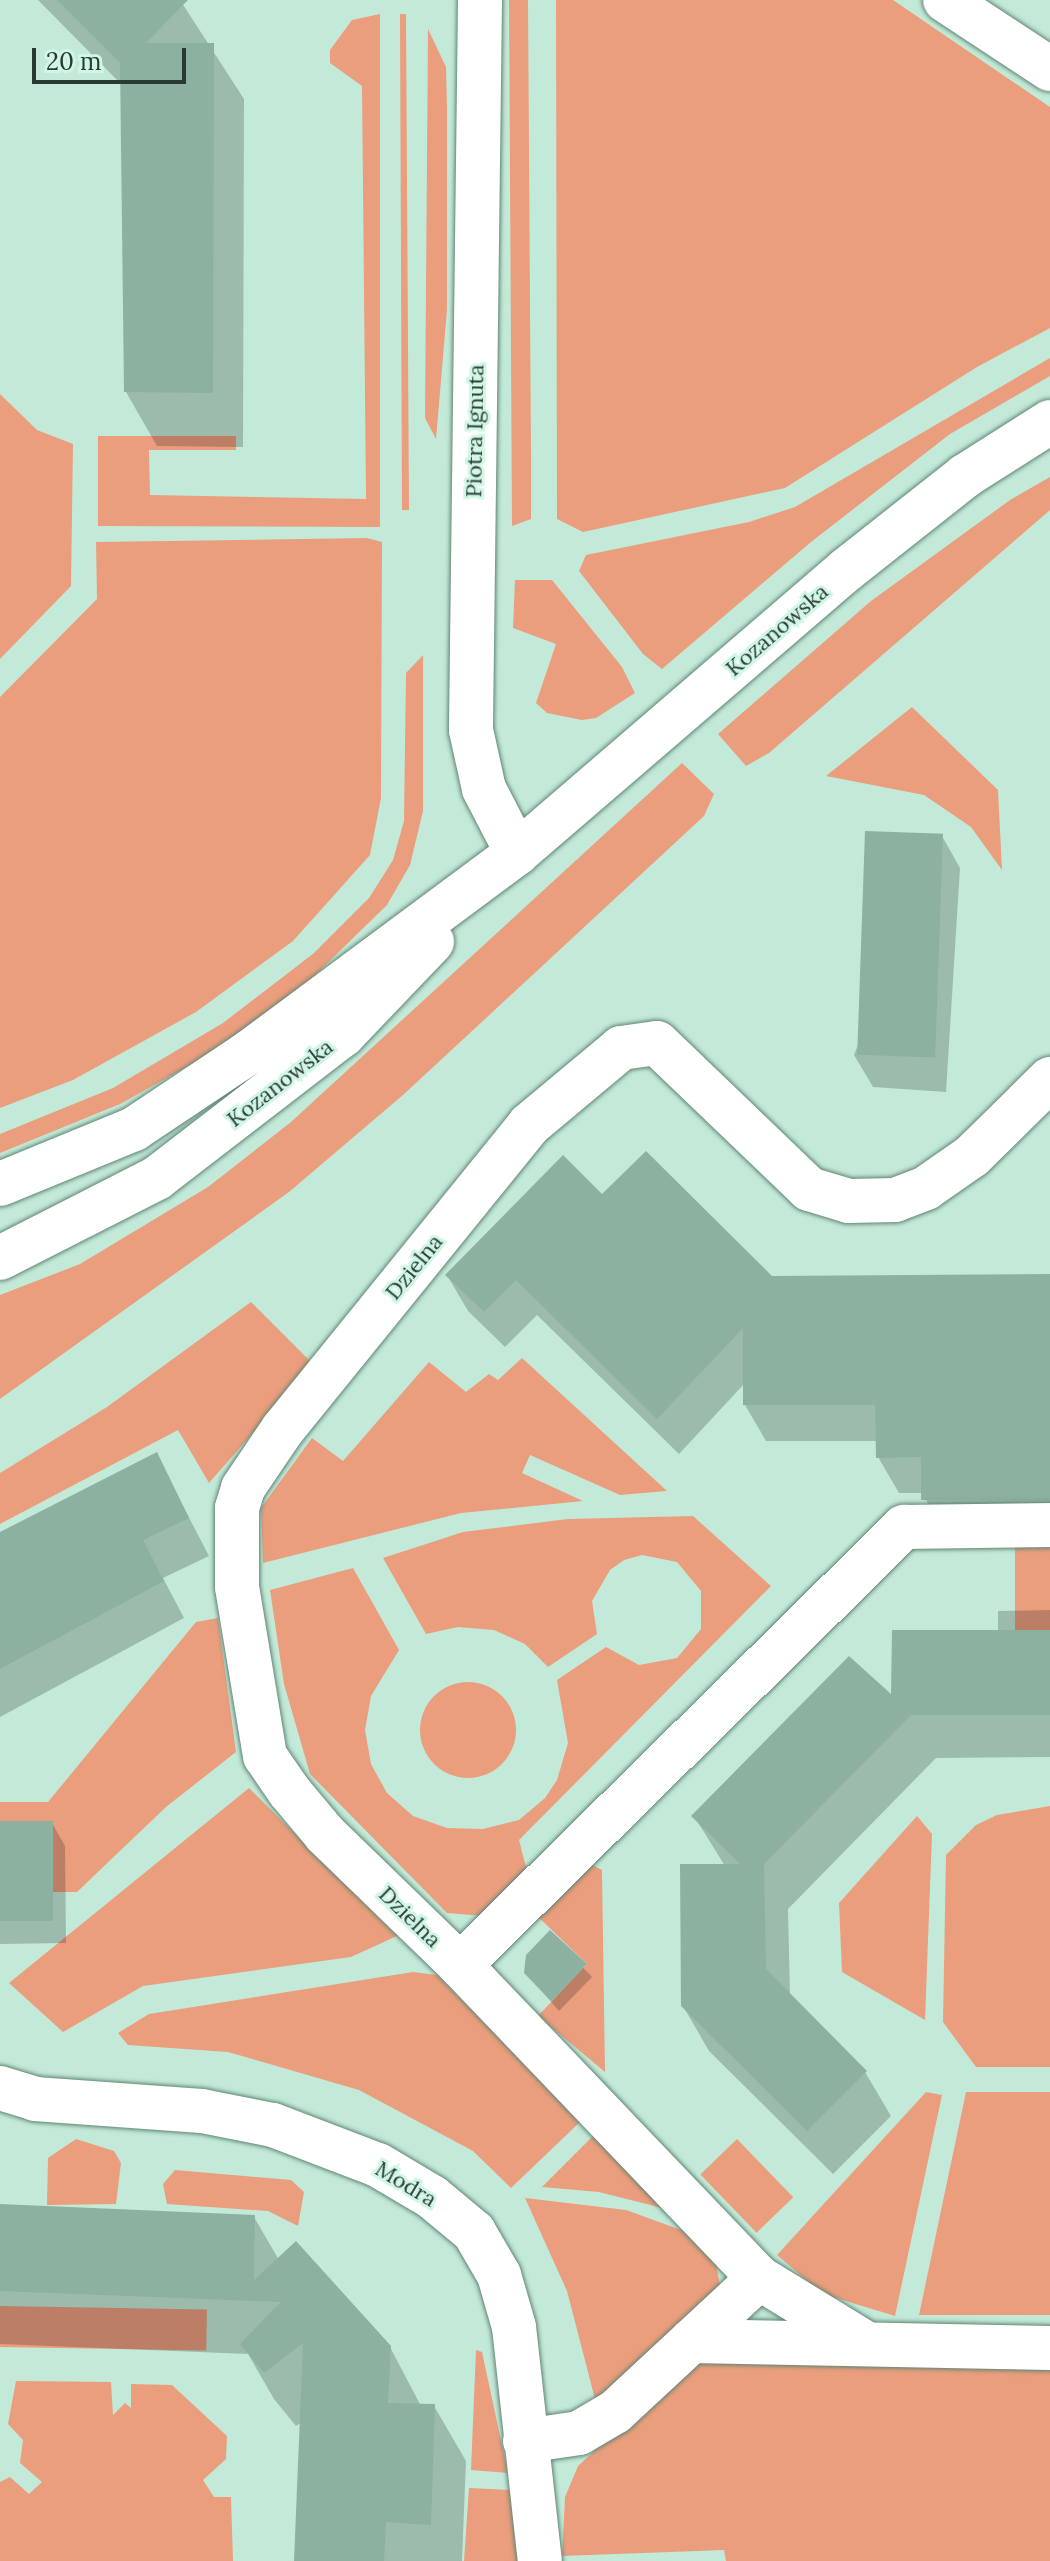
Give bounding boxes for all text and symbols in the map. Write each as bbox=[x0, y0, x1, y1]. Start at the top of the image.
scale bar bbox=[36, 32, 190, 82]
text: 20 m bbox=[46, 46, 102, 77]
street label: Piotra Ignuta bbox=[461, 364, 489, 498]
street label: Kozanowska bbox=[720, 578, 834, 682]
street label: Kozanowska bbox=[222, 1033, 338, 1133]
street label: Dzielna bbox=[380, 1229, 448, 1305]
street label: Dzielna bbox=[373, 1881, 447, 1953]
street label: Modra bbox=[371, 2155, 441, 2213]

